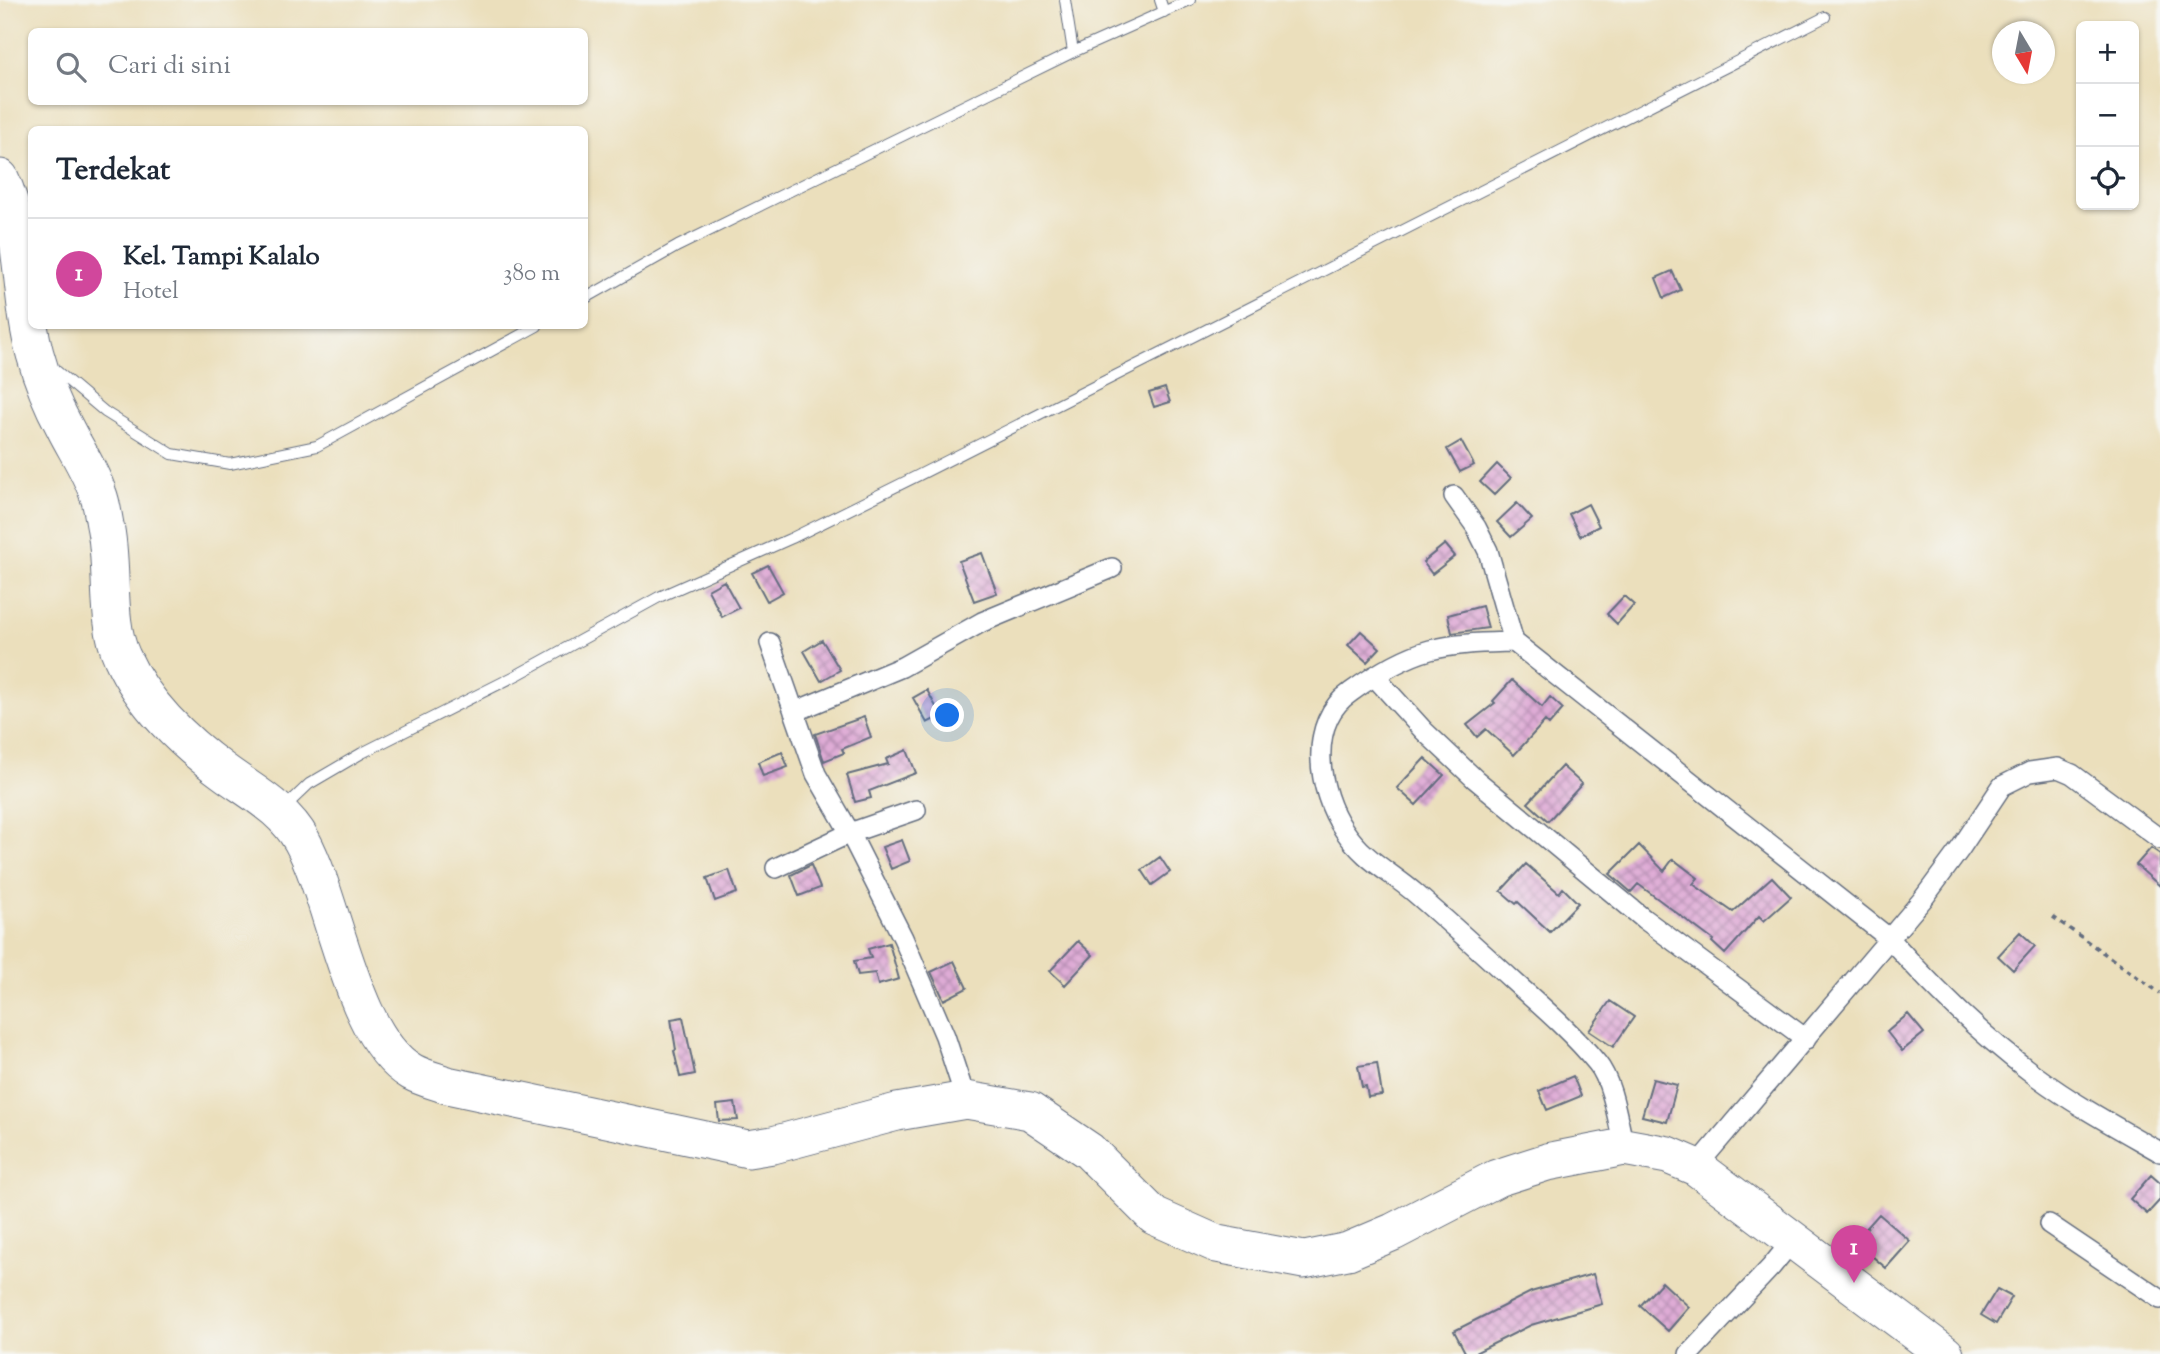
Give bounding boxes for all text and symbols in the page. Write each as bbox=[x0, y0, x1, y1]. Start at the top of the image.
north arrow bbox=[1992, 21, 2055, 84]
map controls bbox=[2076, 21, 2139, 210]
button: + bbox=[2076, 21, 2139, 84]
search box bbox=[28, 28, 588, 105]
icon: search bbox=[52, 48, 90, 86]
text: Cari di sini bbox=[108, 48, 231, 85]
button: − bbox=[2076, 84, 2139, 147]
button: locate bbox=[2076, 147, 2139, 210]
text: Terdekat bbox=[56, 150, 170, 193]
text: Kel. Tampi Kalalo bbox=[123, 239, 320, 276]
text: 1 bbox=[75, 258, 83, 291]
text: 380 m bbox=[503, 258, 560, 291]
text: Hotel bbox=[123, 276, 179, 309]
your location bbox=[930, 698, 964, 732]
pin: 1 bbox=[1831, 1225, 1877, 1283]

